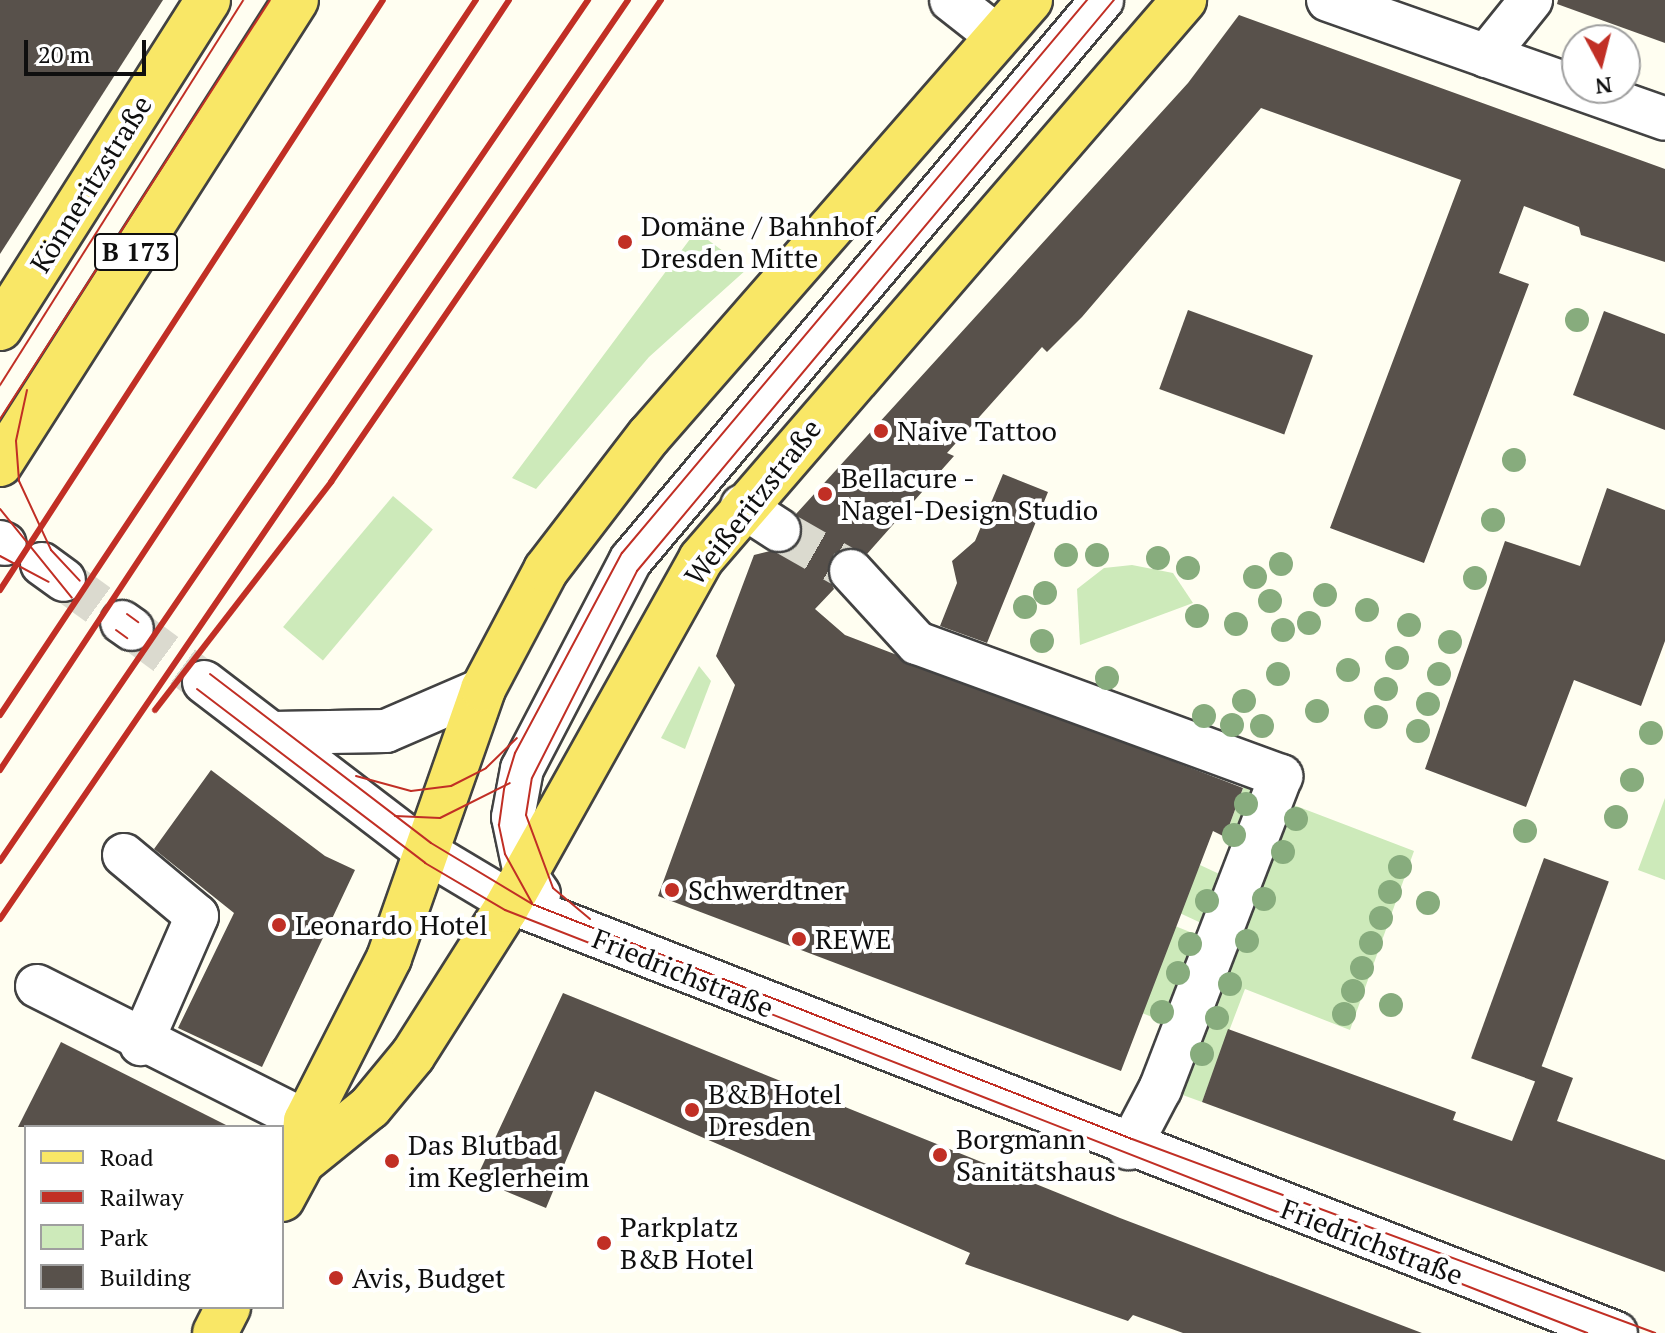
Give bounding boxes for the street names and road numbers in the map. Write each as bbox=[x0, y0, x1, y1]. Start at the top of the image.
street label: Könneritzstraße bbox=[23, 89, 159, 279]
road number: B 173 bbox=[94, 230, 178, 274]
street label: Weißeritzstraße bbox=[678, 412, 828, 592]
street label: Friedrichstraße bbox=[588, 921, 778, 1025]
street label: Friedrichstraße bbox=[1276, 1192, 1468, 1292]

